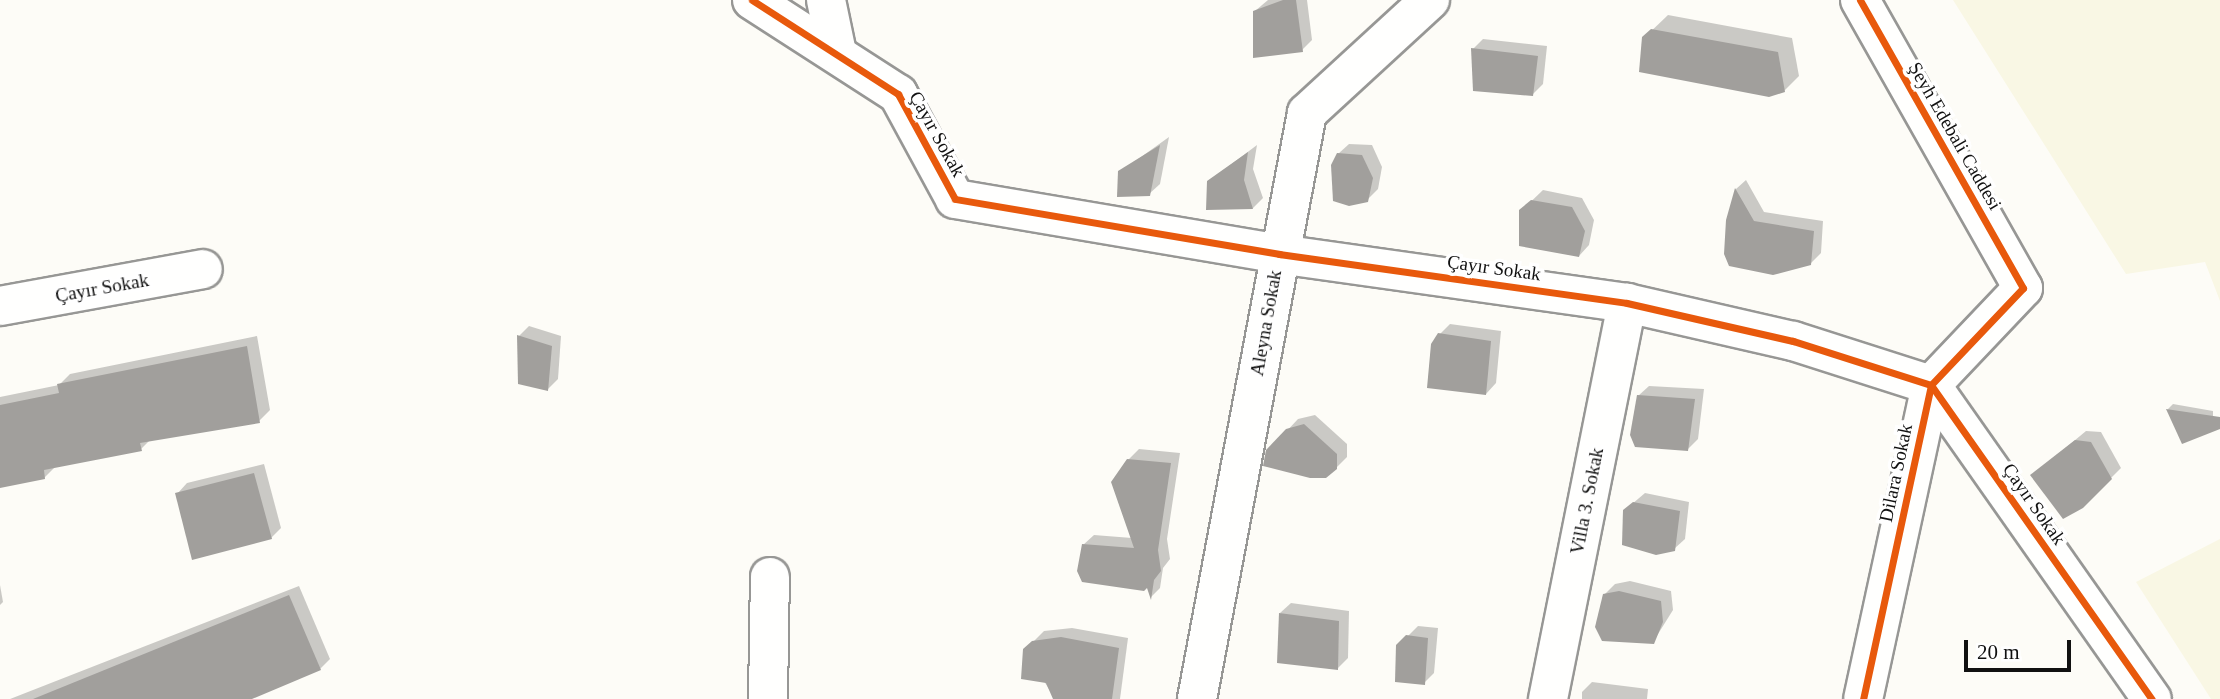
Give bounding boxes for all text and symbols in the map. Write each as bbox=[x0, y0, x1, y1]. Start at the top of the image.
street label: Şeyh Edebali Caddesi bbox=[1903, 58, 2007, 214]
street label: Çayır Sokak bbox=[904, 87, 970, 181]
street label: Çayır Sokak bbox=[1446, 250, 1542, 286]
street label: Aleyna Sokak bbox=[1245, 268, 1287, 378]
street label: Çayır Sokak bbox=[54, 269, 150, 307]
street label: Dilara Sokak bbox=[1874, 422, 1918, 524]
street label: Villa 3. Sokak bbox=[1565, 446, 1609, 556]
street label: Çayır Sokak bbox=[1998, 459, 2070, 549]
scale bar bbox=[1968, 626, 2075, 670]
text: 20 m bbox=[1977, 640, 2020, 664]

